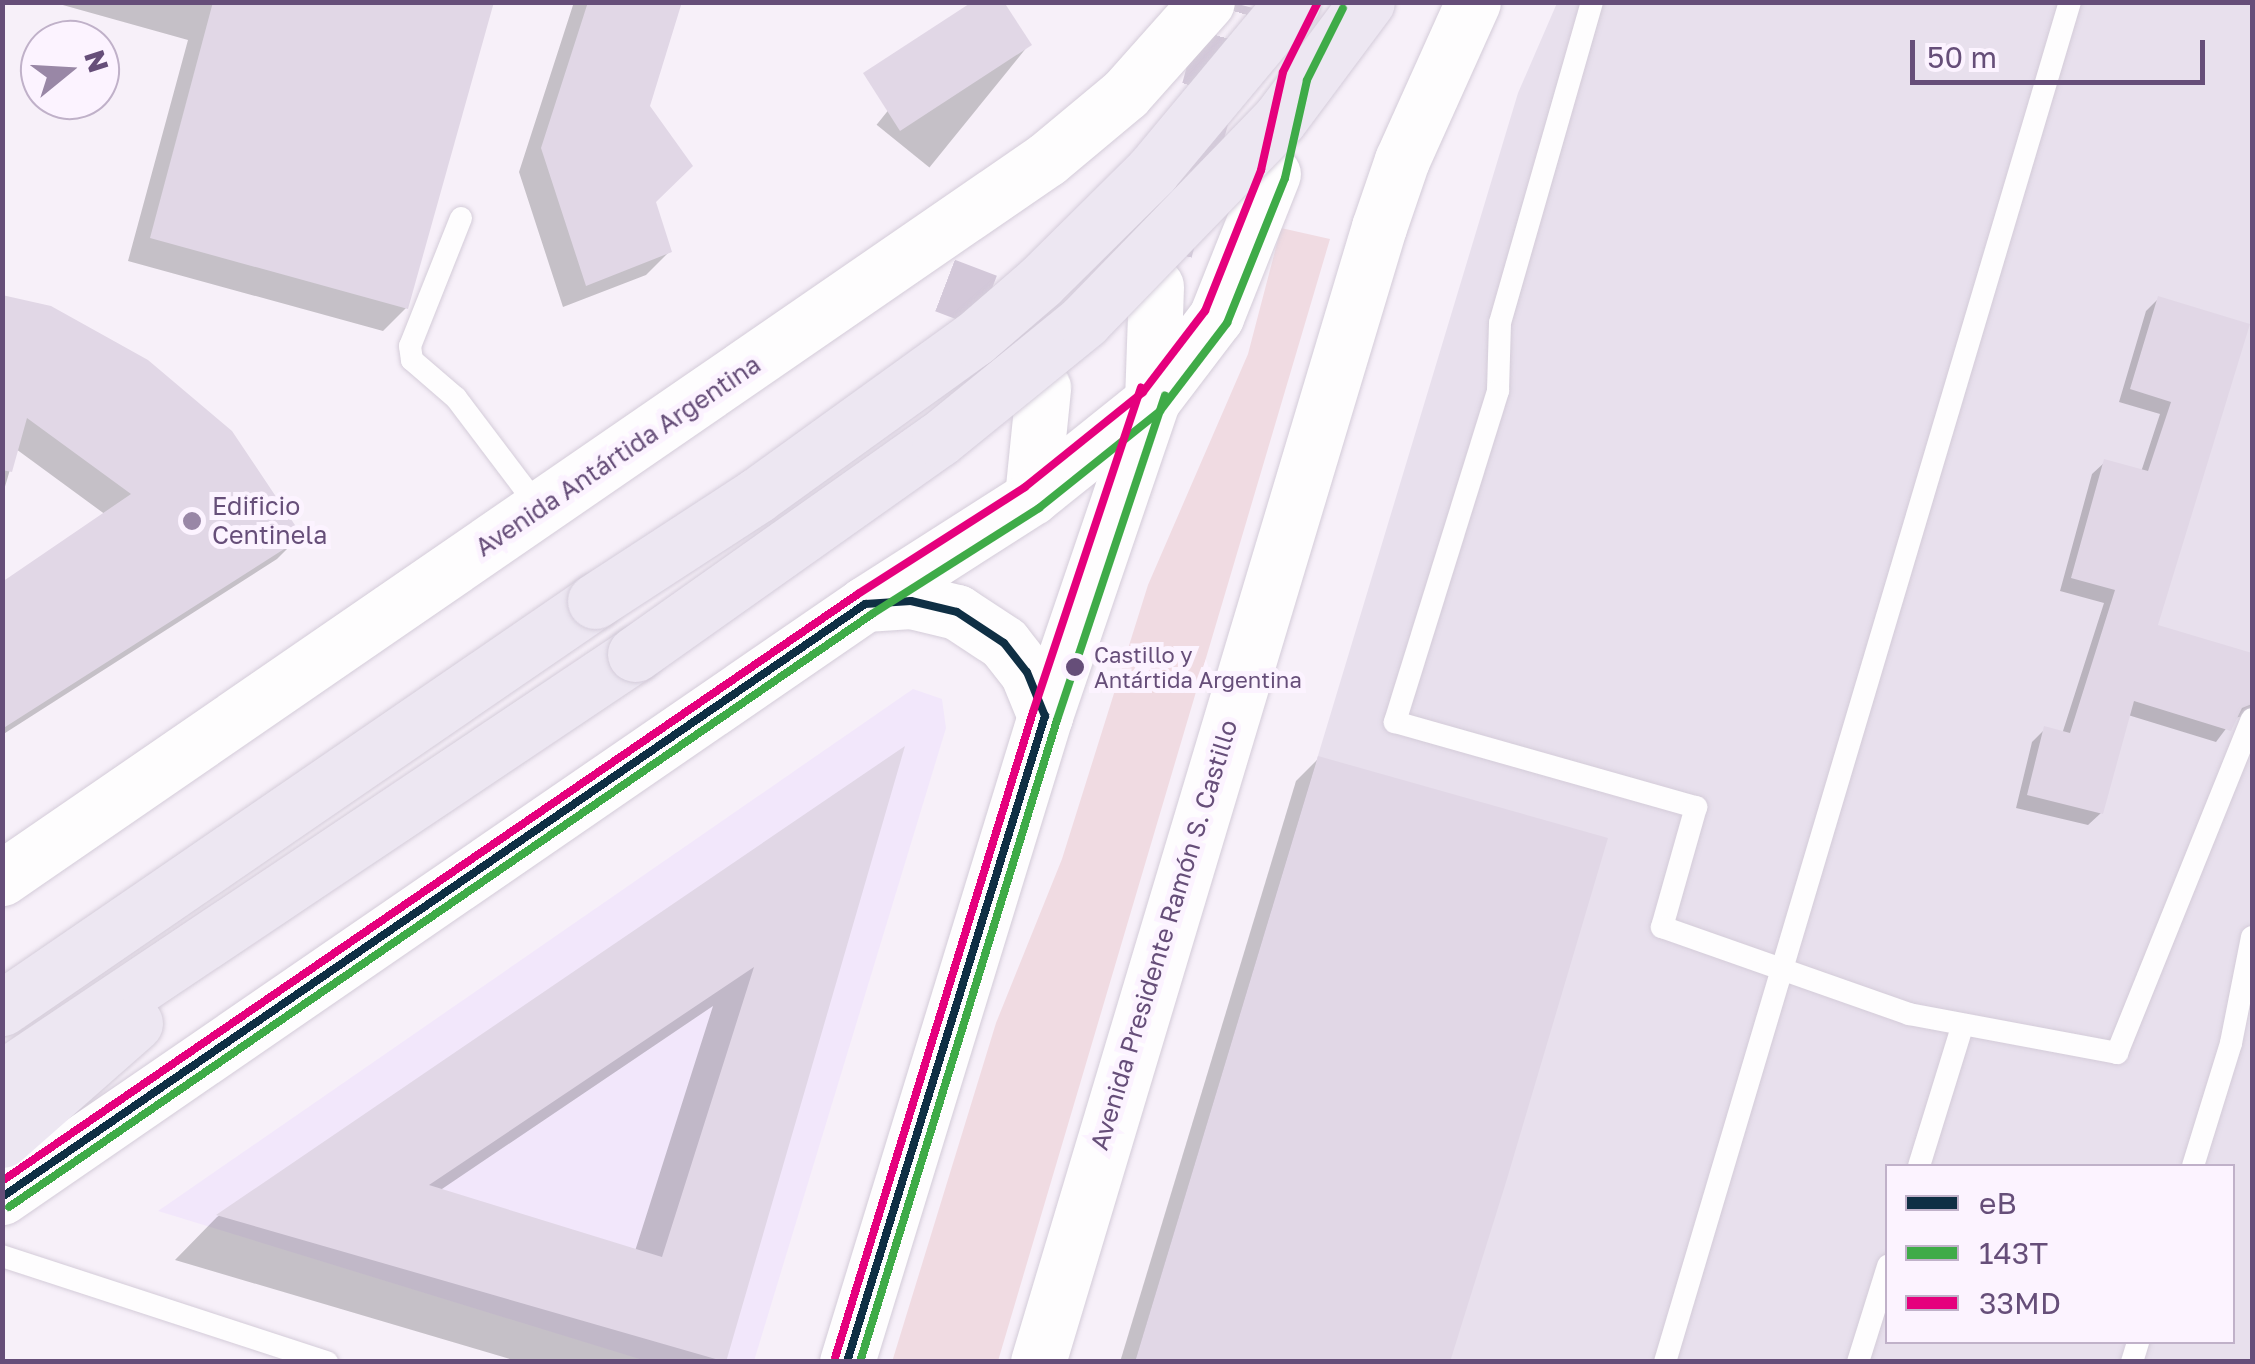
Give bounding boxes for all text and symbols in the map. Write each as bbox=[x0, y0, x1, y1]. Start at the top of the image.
north arrow bbox=[20, 20, 120, 120]
scale bar bbox=[1915, 20, 2210, 82]
text: 50 m bbox=[1927, 39, 1997, 75]
text: N bbox=[78, 46, 116, 76]
street label: Avenida Antártida Argentina bbox=[470, 349, 766, 563]
place label: Edificio Centinela bbox=[212, 492, 327, 551]
marker: Edificio Centinela bbox=[181, 510, 203, 532]
place label: Castillo y Antártida Argentina bbox=[1094, 641, 1302, 692]
marker: Castillo y Antártida Argentina bbox=[1065, 657, 1085, 677]
street label: Avenida Presidente Ramón S. Castillo bbox=[1084, 716, 1244, 1154]
legend bbox=[1885, 1164, 2235, 1344]
text: eB bbox=[1979, 1185, 2017, 1221]
text: 143T bbox=[1979, 1235, 2048, 1271]
text: 33MD bbox=[1979, 1285, 2061, 1321]

